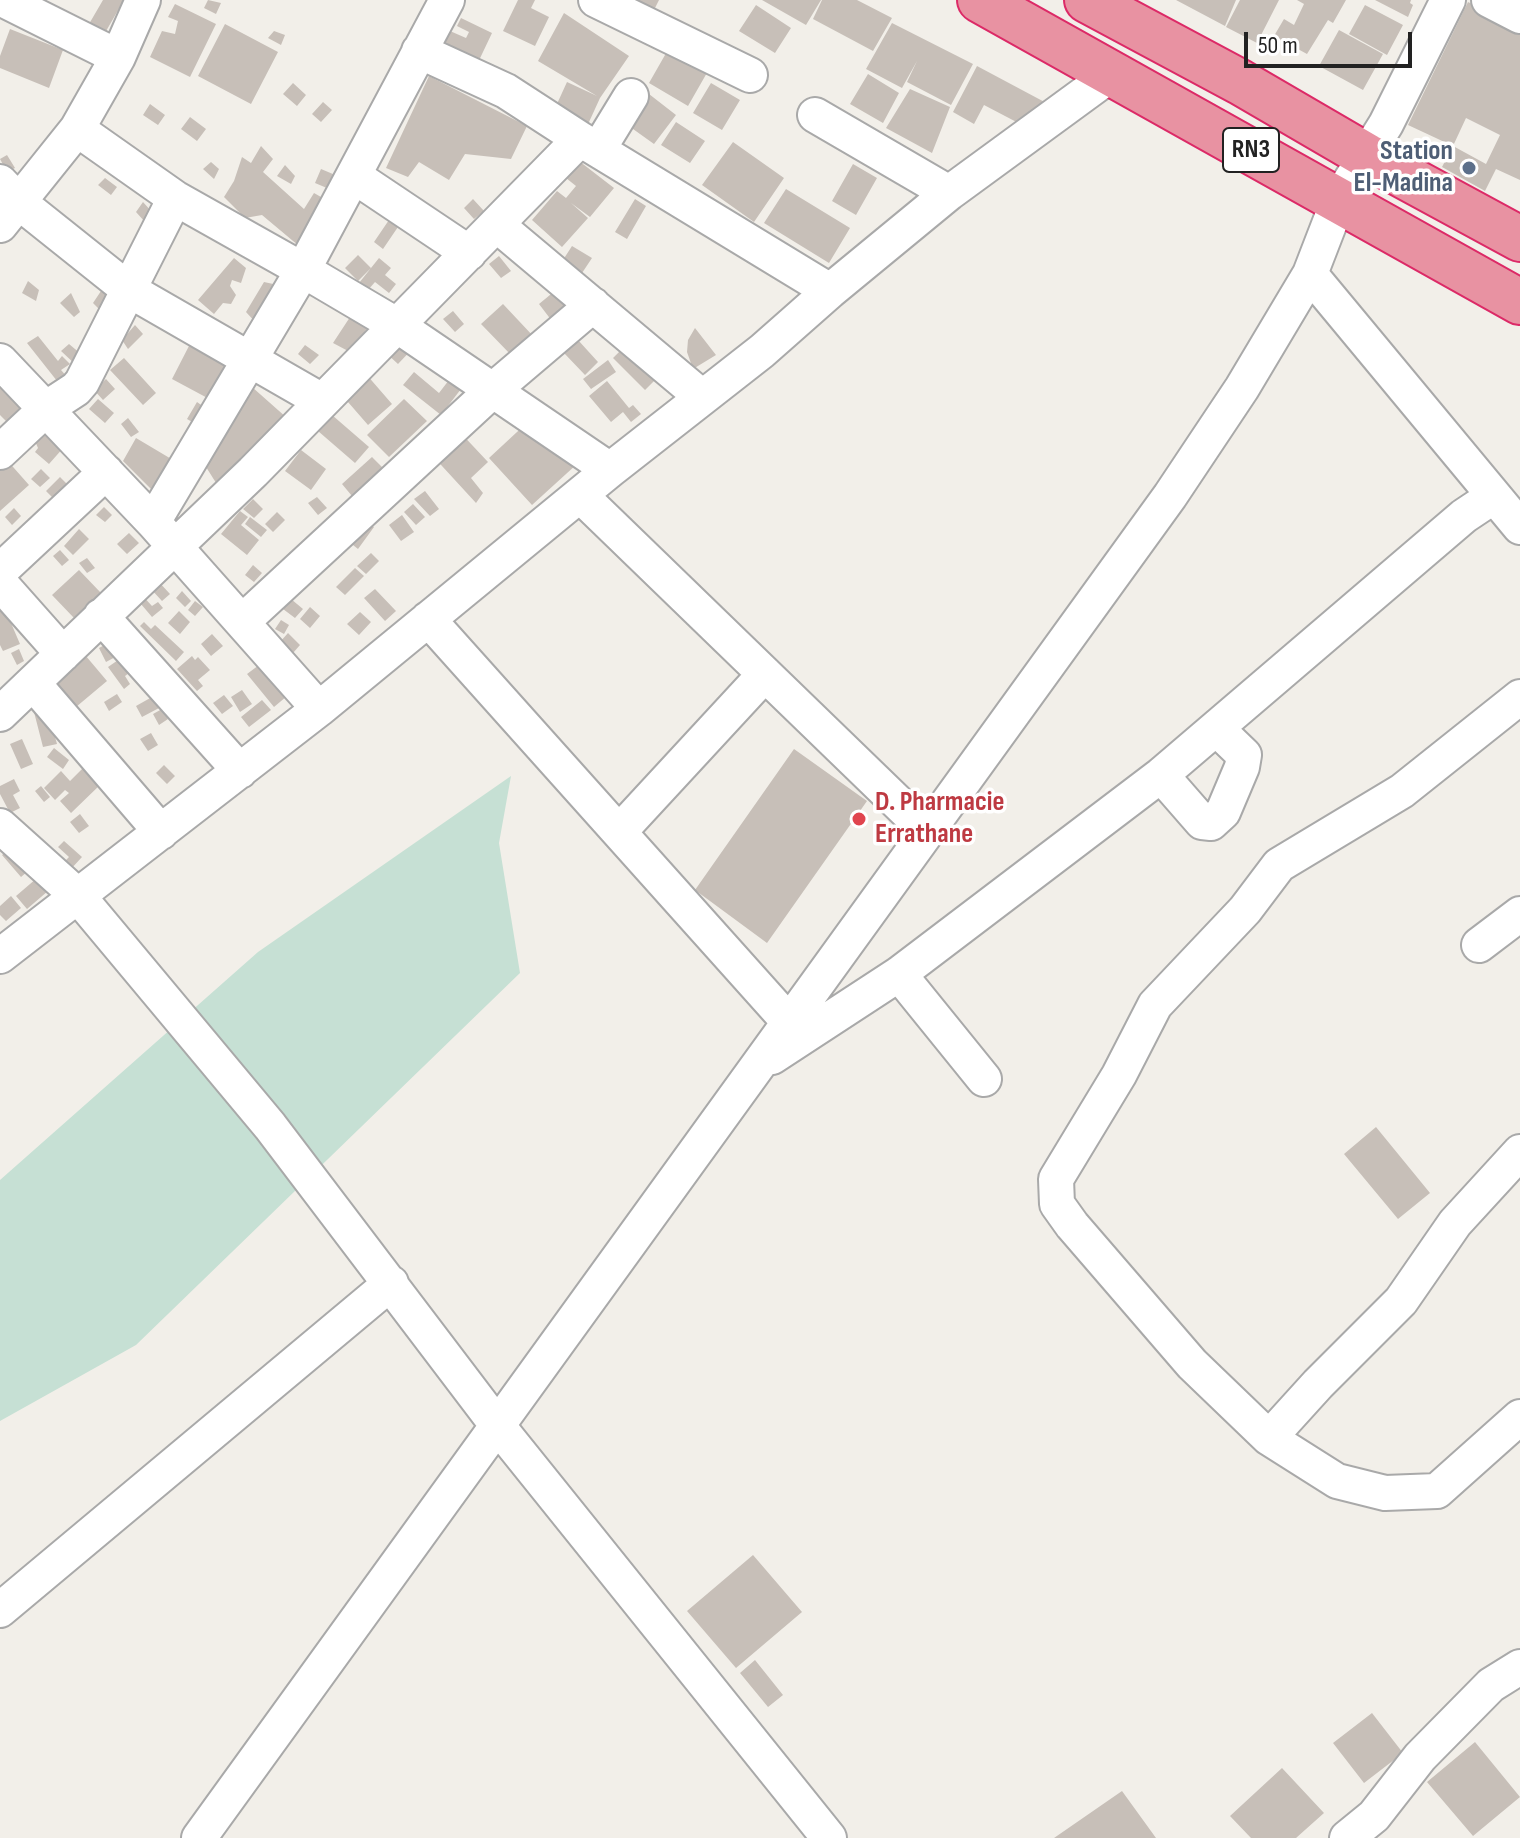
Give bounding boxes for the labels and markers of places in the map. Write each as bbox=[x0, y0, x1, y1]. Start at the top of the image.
place label: Station El-Madina bbox=[1353, 135, 1453, 201]
marker: Station El-Madina bbox=[1460, 159, 1478, 177]
place label: D. Pharmacie Errathane bbox=[875, 786, 1004, 852]
marker: D. Pharmacie Errathane bbox=[850, 810, 868, 828]

